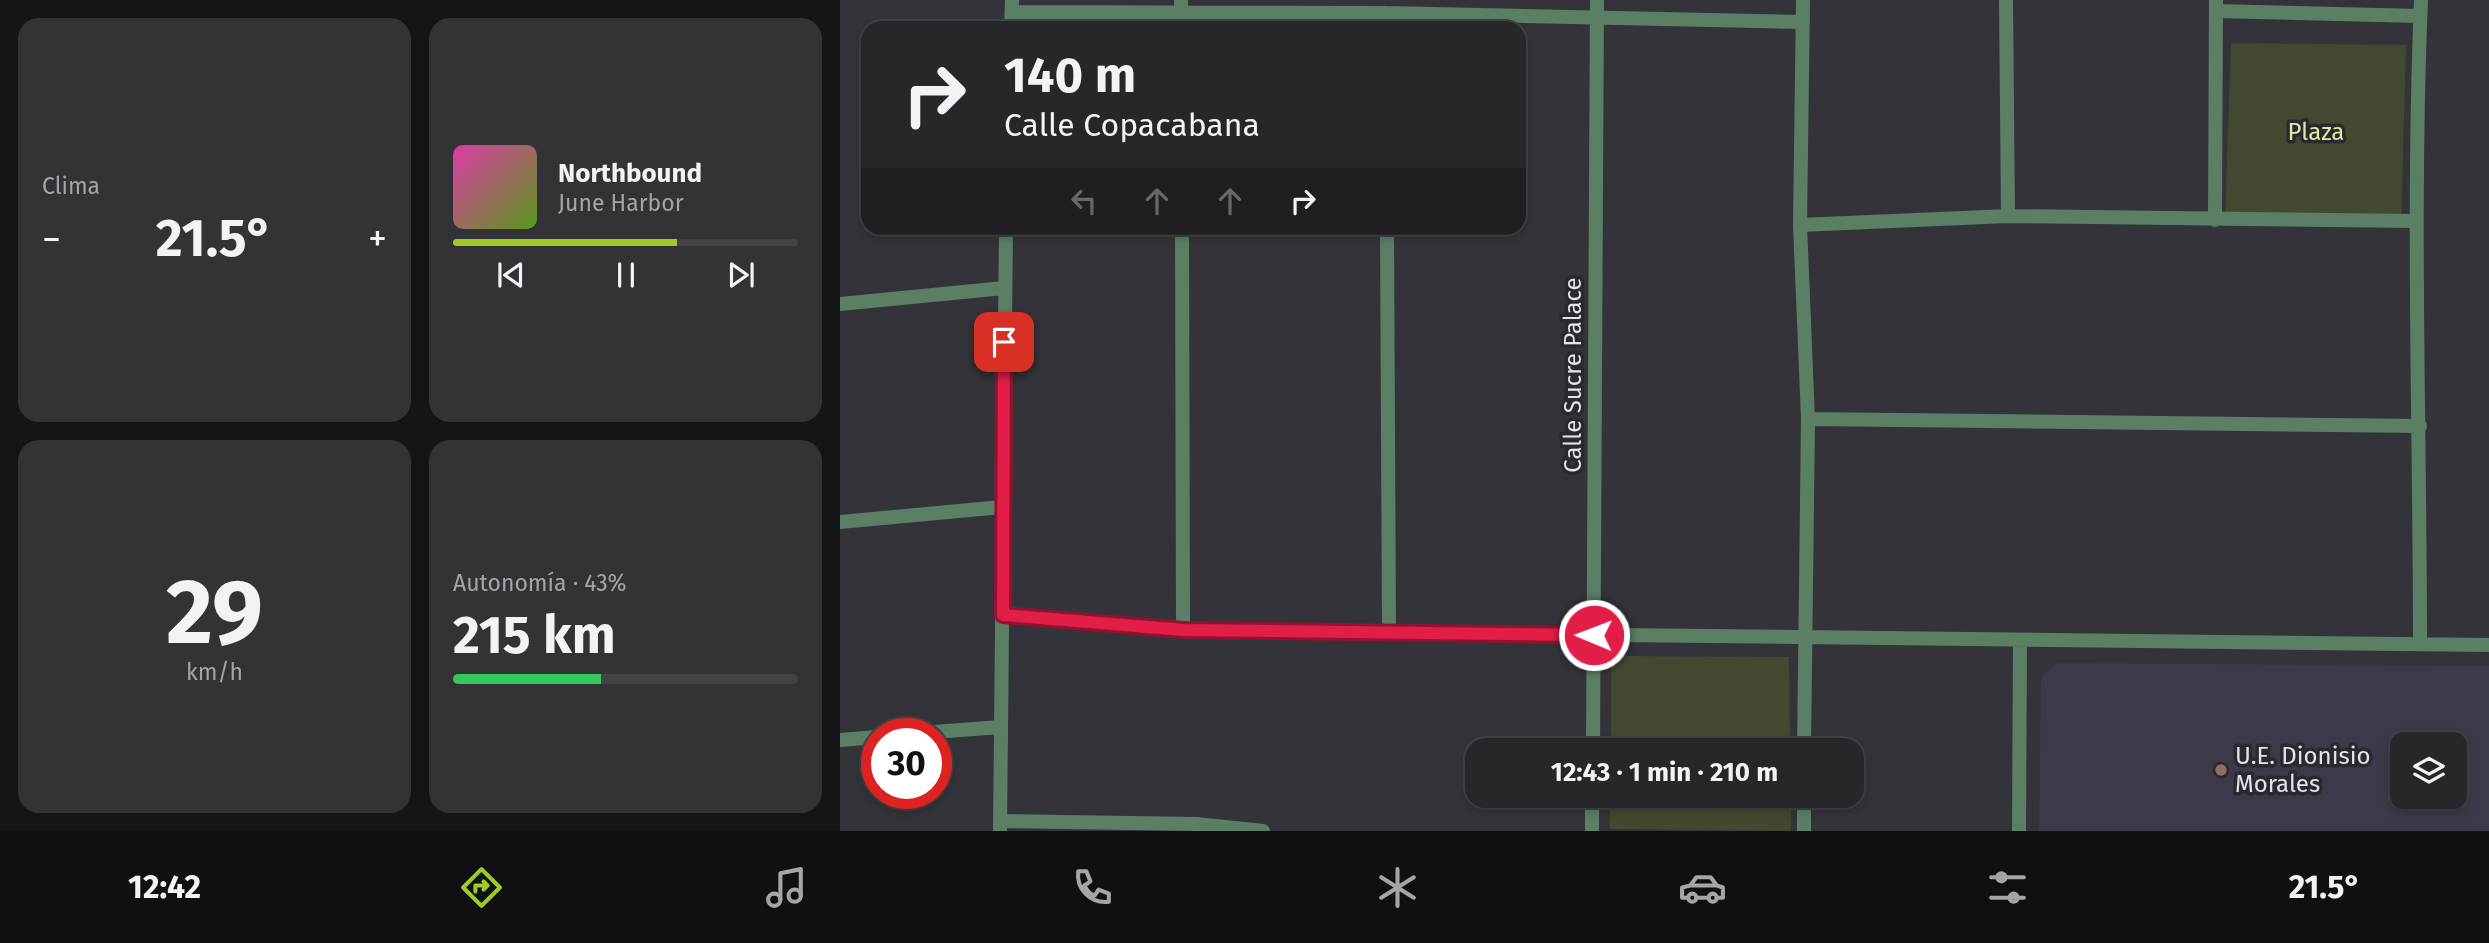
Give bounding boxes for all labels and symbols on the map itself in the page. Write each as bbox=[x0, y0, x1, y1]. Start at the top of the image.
park label: Plaza bbox=[2288, 118, 2344, 146]
street label: Calle Sucre Palace bbox=[1559, 277, 1587, 473]
pin bbox=[974, 312, 1034, 372]
position arrow bbox=[1557, 598, 1631, 672]
speed limit sign: 30 bbox=[861, 718, 952, 809]
place label: U.E. Dionisio Morales bbox=[2235, 742, 2370, 798]
marker: U.E. Dionisio Morales bbox=[2213, 762, 2229, 778]

